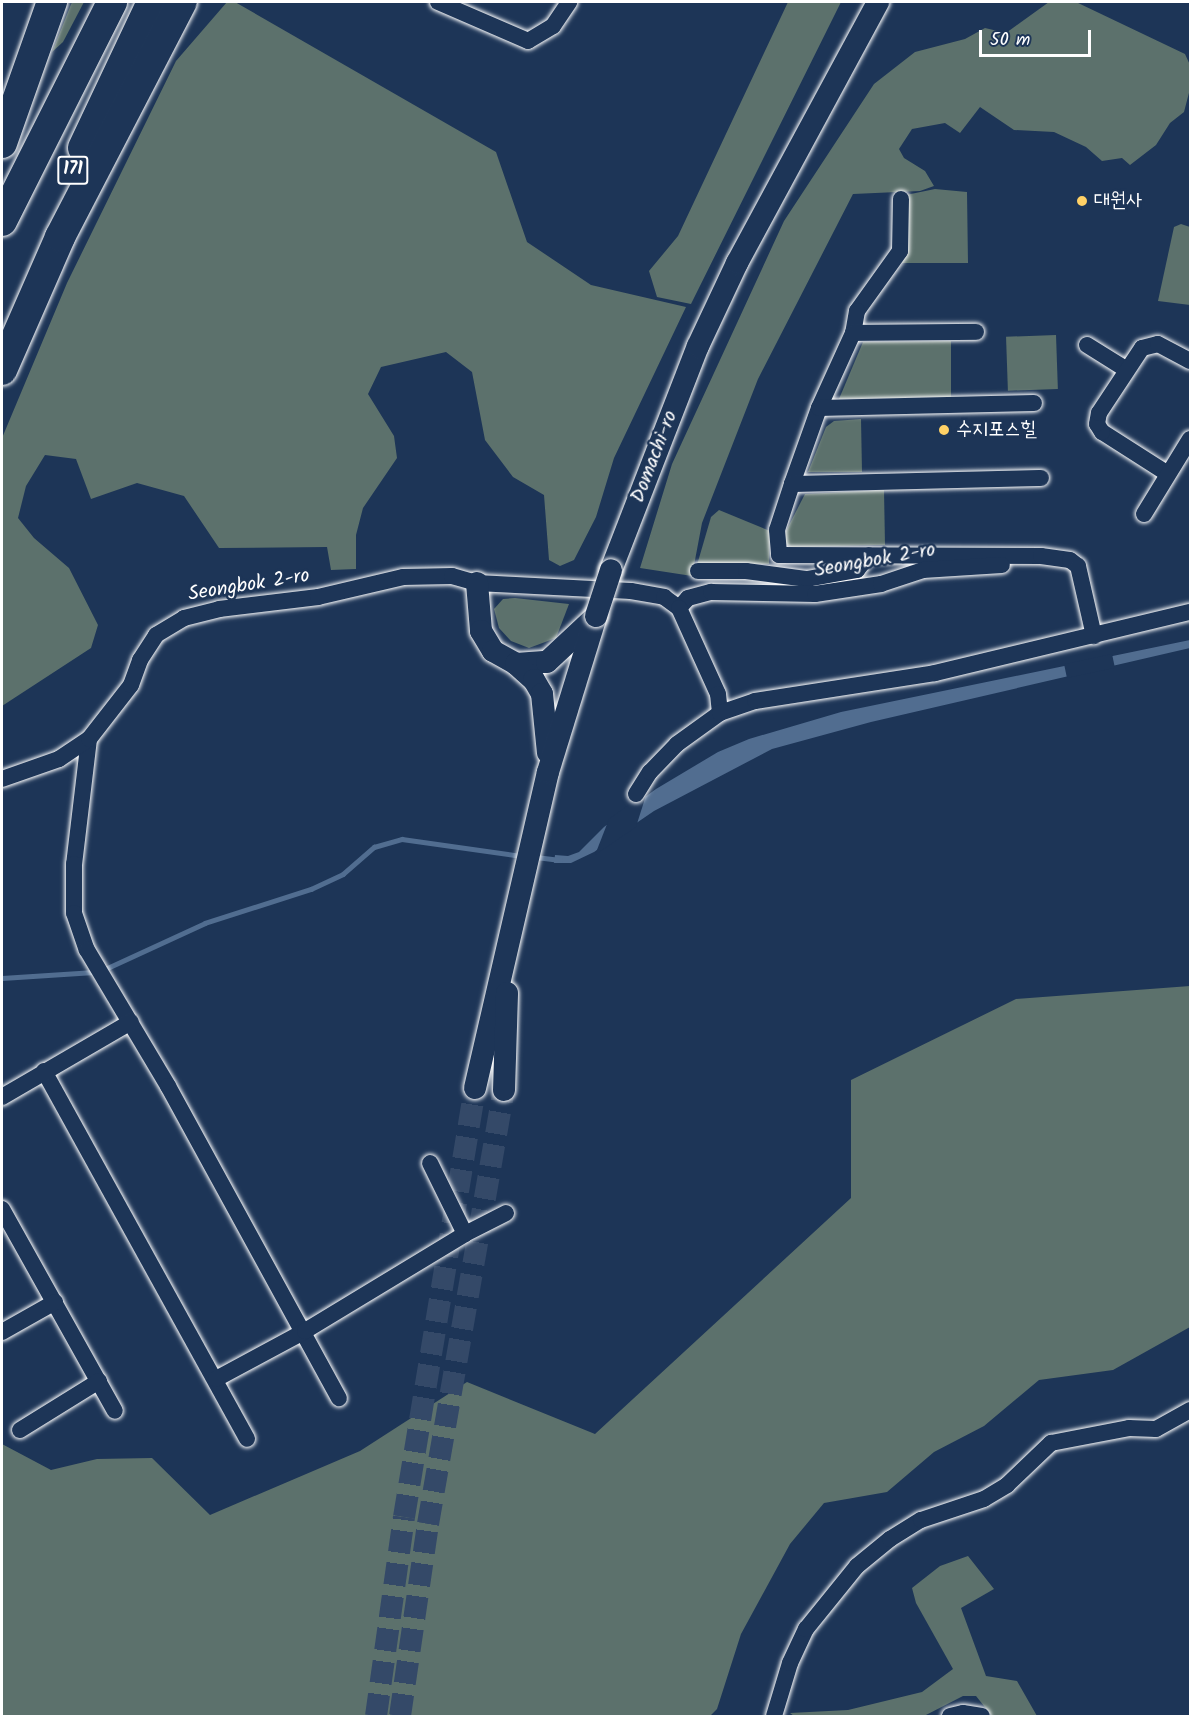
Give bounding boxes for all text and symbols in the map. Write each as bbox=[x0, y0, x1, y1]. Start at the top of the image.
scale bar bbox=[982, 18, 1094, 56]
text: 50 m bbox=[990, 26, 1030, 55]
road number: 171 bbox=[56, 155, 90, 185]
place label: 대원사 bbox=[1094, 189, 1142, 213]
marker: 대원사 bbox=[1075, 194, 1089, 208]
street label: Domachi-ro bbox=[627, 408, 683, 506]
place label: 수지포스힐 bbox=[956, 418, 1036, 442]
marker: 수지포스힐 bbox=[937, 423, 951, 437]
street label: Seongbok 2-ro bbox=[813, 539, 937, 583]
street label: Seongbok 2-ro bbox=[187, 565, 311, 607]

